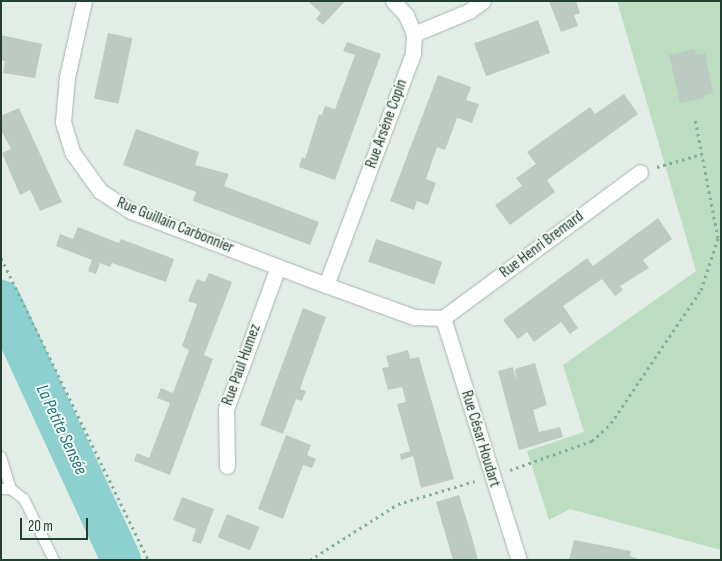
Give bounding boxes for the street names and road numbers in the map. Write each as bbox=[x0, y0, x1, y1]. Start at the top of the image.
street label: Rue Arsène Copin bbox=[362, 77, 412, 171]
street label: Rue Guillain Carbonnier bbox=[114, 194, 236, 258]
street label: Rue Henri Bremard bbox=[496, 207, 588, 283]
street label: Rue Paul Humez bbox=[218, 322, 266, 408]
street label: Rue César Houdart bbox=[456, 388, 504, 490]

